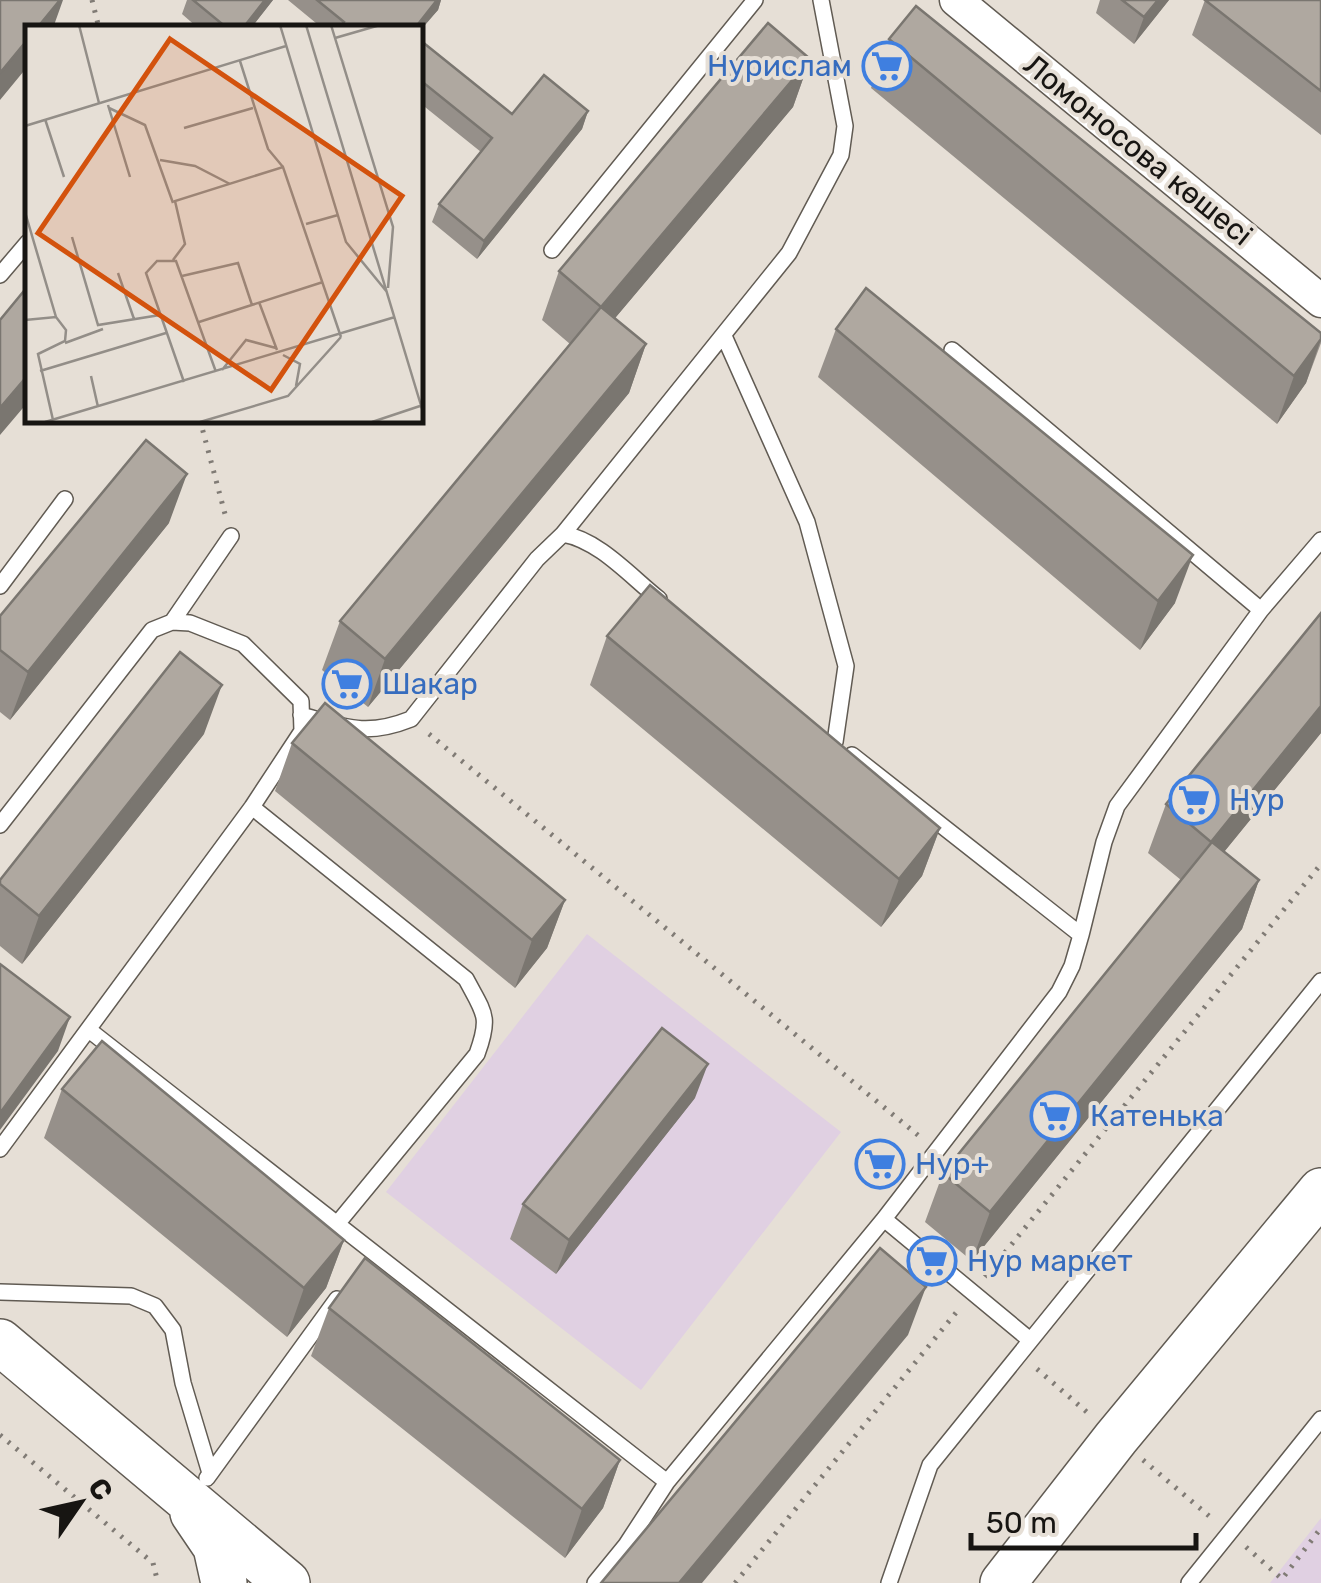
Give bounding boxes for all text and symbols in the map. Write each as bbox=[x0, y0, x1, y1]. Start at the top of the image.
inset map bbox=[25, 25, 422, 422]
supermarket icon: Нурислам bbox=[861, 40, 913, 92]
street label: Ломоносова көшесі bbox=[1016, 47, 1260, 253]
place label: Нурислам bbox=[707, 48, 852, 84]
supermarket icon: Шакар bbox=[321, 658, 373, 710]
place label: Шакар bbox=[382, 666, 478, 702]
supermarket icon: Нур bbox=[1168, 774, 1220, 826]
place label: Нур bbox=[1229, 782, 1285, 818]
supermarket icon: Катенька bbox=[1029, 1090, 1081, 1142]
place label: Катенька bbox=[1090, 1098, 1224, 1134]
supermarket icon: Нур+ bbox=[854, 1138, 906, 1190]
place label: Нур+ bbox=[915, 1146, 989, 1182]
supermarket icon: Нур маркет bbox=[906, 1235, 958, 1287]
place label: Нур маркет bbox=[967, 1243, 1133, 1279]
north arrow bbox=[30, 1453, 130, 1553]
text: С bbox=[81, 1472, 119, 1507]
scale bar bbox=[971, 1488, 1196, 1550]
text: 50 m bbox=[986, 1505, 1057, 1541]

